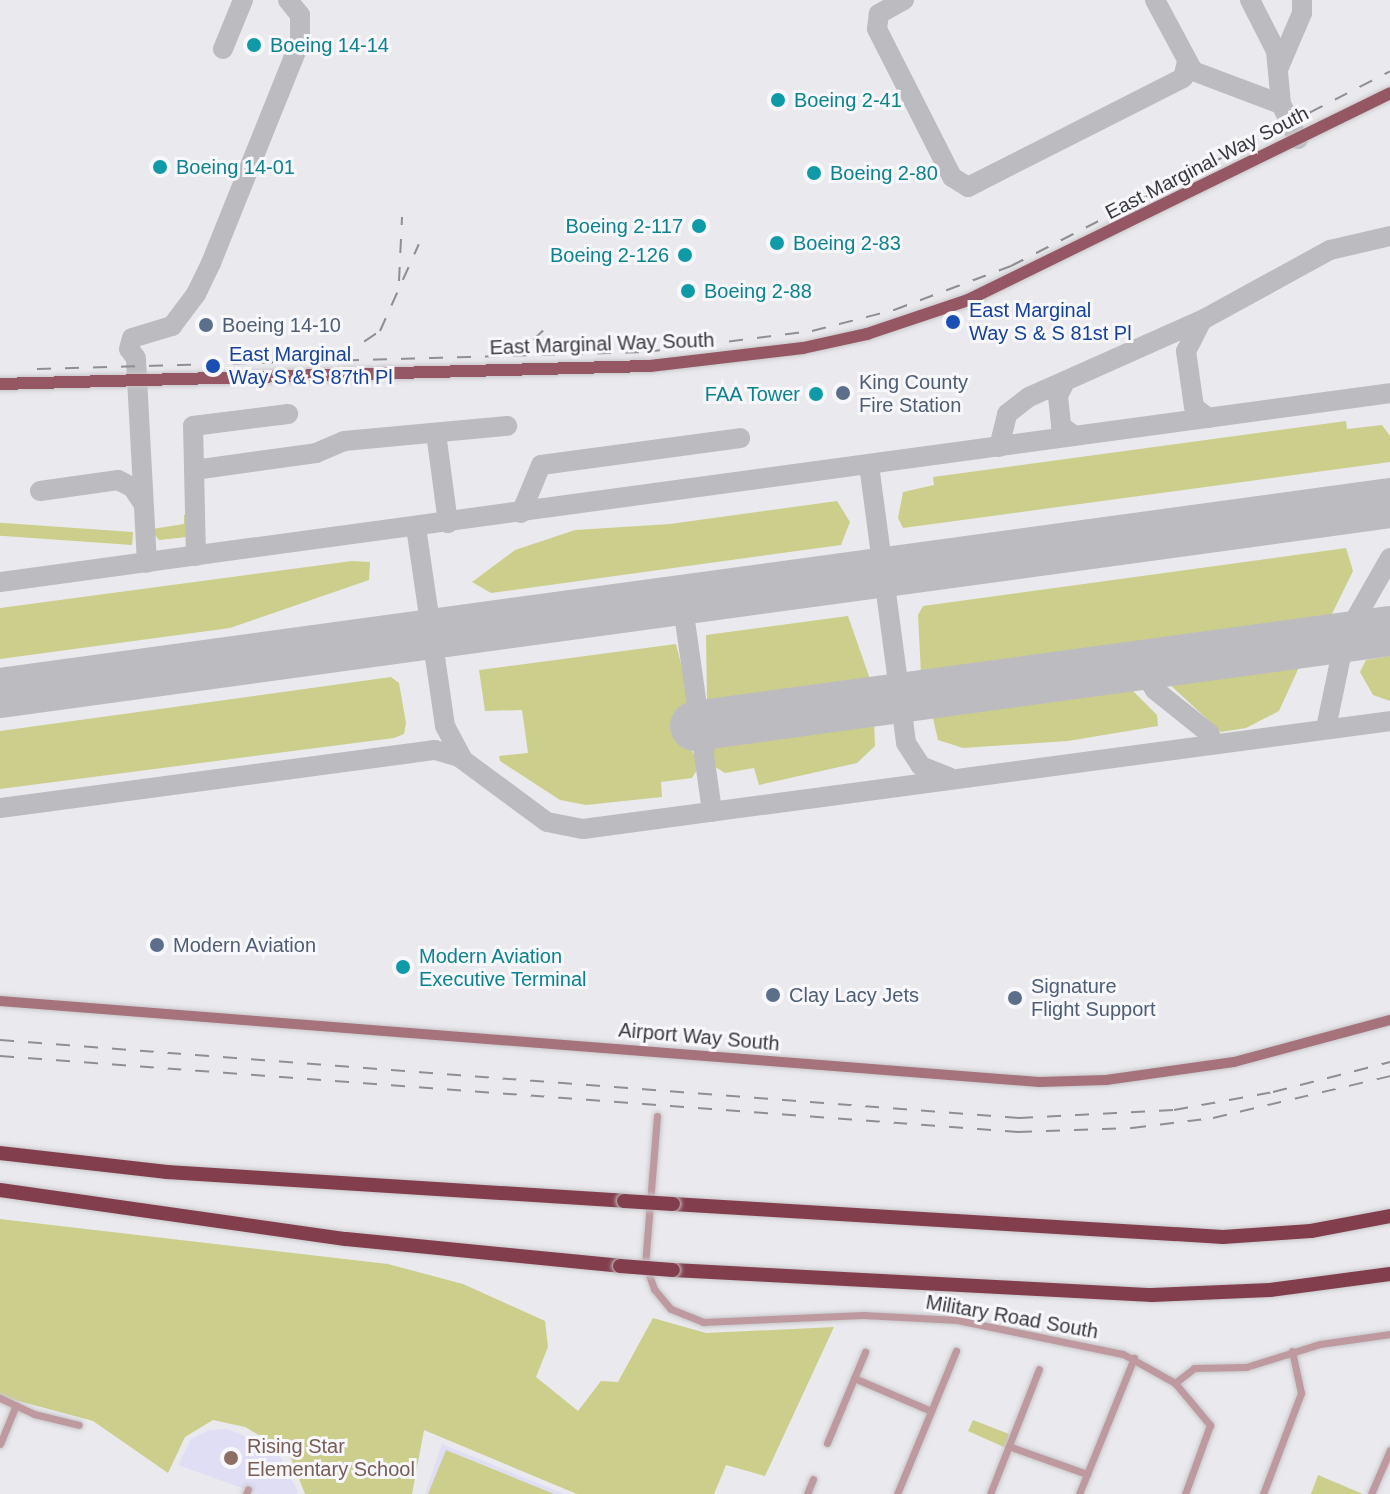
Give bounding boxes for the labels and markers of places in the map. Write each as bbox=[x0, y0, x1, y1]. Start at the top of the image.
place label: Boeing 14-14 bbox=[270, 33, 389, 57]
marker: Boeing 14-14 bbox=[245, 36, 263, 54]
place label: Boeing 2-41 bbox=[794, 88, 902, 112]
marker: Boeing 2-41 bbox=[769, 91, 787, 109]
place label: Boeing 14-01 bbox=[176, 155, 295, 179]
marker: Boeing 14-01 bbox=[151, 158, 169, 176]
place label: Boeing 2-80 bbox=[830, 161, 938, 185]
marker: Boeing 2-80 bbox=[805, 164, 823, 182]
place label: Boeing 2-117 bbox=[566, 214, 683, 238]
marker: Boeing 2-117 bbox=[690, 217, 708, 235]
place label: Boeing 2-83 bbox=[793, 231, 901, 255]
marker: Boeing 2-83 bbox=[768, 234, 786, 252]
place label: Boeing 2-126 bbox=[550, 243, 669, 267]
marker: Boeing 2-126 bbox=[676, 246, 694, 264]
place label: Boeing 2-88 bbox=[704, 279, 812, 303]
marker: Boeing 2-88 bbox=[679, 282, 697, 300]
place label: East Marginal Way S & S 81st Pl bbox=[969, 298, 1132, 345]
place label: Boeing 14-10 bbox=[222, 313, 341, 337]
marker: East Marginal Way S & S 81st Pl bbox=[944, 313, 962, 331]
marker: Boeing 14-10 bbox=[197, 316, 215, 334]
place label: East Marginal Way S & S 87th Pl bbox=[229, 342, 393, 389]
marker: East Marginal Way S & S 87th Pl bbox=[204, 357, 222, 375]
place label: King County Fire Station bbox=[859, 370, 968, 417]
place label: FAA Tower bbox=[703, 382, 800, 406]
marker: King County Fire Station bbox=[834, 384, 852, 402]
marker: FAA Tower bbox=[807, 385, 825, 403]
place label: Modern Aviation bbox=[173, 933, 317, 957]
marker: Modern Aviation bbox=[148, 936, 166, 954]
place label: Modern Aviation Executive Terminal bbox=[419, 944, 587, 991]
marker: Modern Aviation Executive Terminal bbox=[394, 958, 412, 976]
place label: Signature Flight Support bbox=[1031, 974, 1156, 1021]
place label: Clay Lacy Jets bbox=[789, 983, 919, 1007]
marker: Clay Lacy Jets bbox=[764, 986, 782, 1004]
marker: Signature Flight Support bbox=[1006, 989, 1024, 1007]
place label: Rising Star Elementary School bbox=[247, 1434, 415, 1481]
marker: Rising Star Elementary School bbox=[222, 1449, 240, 1467]

